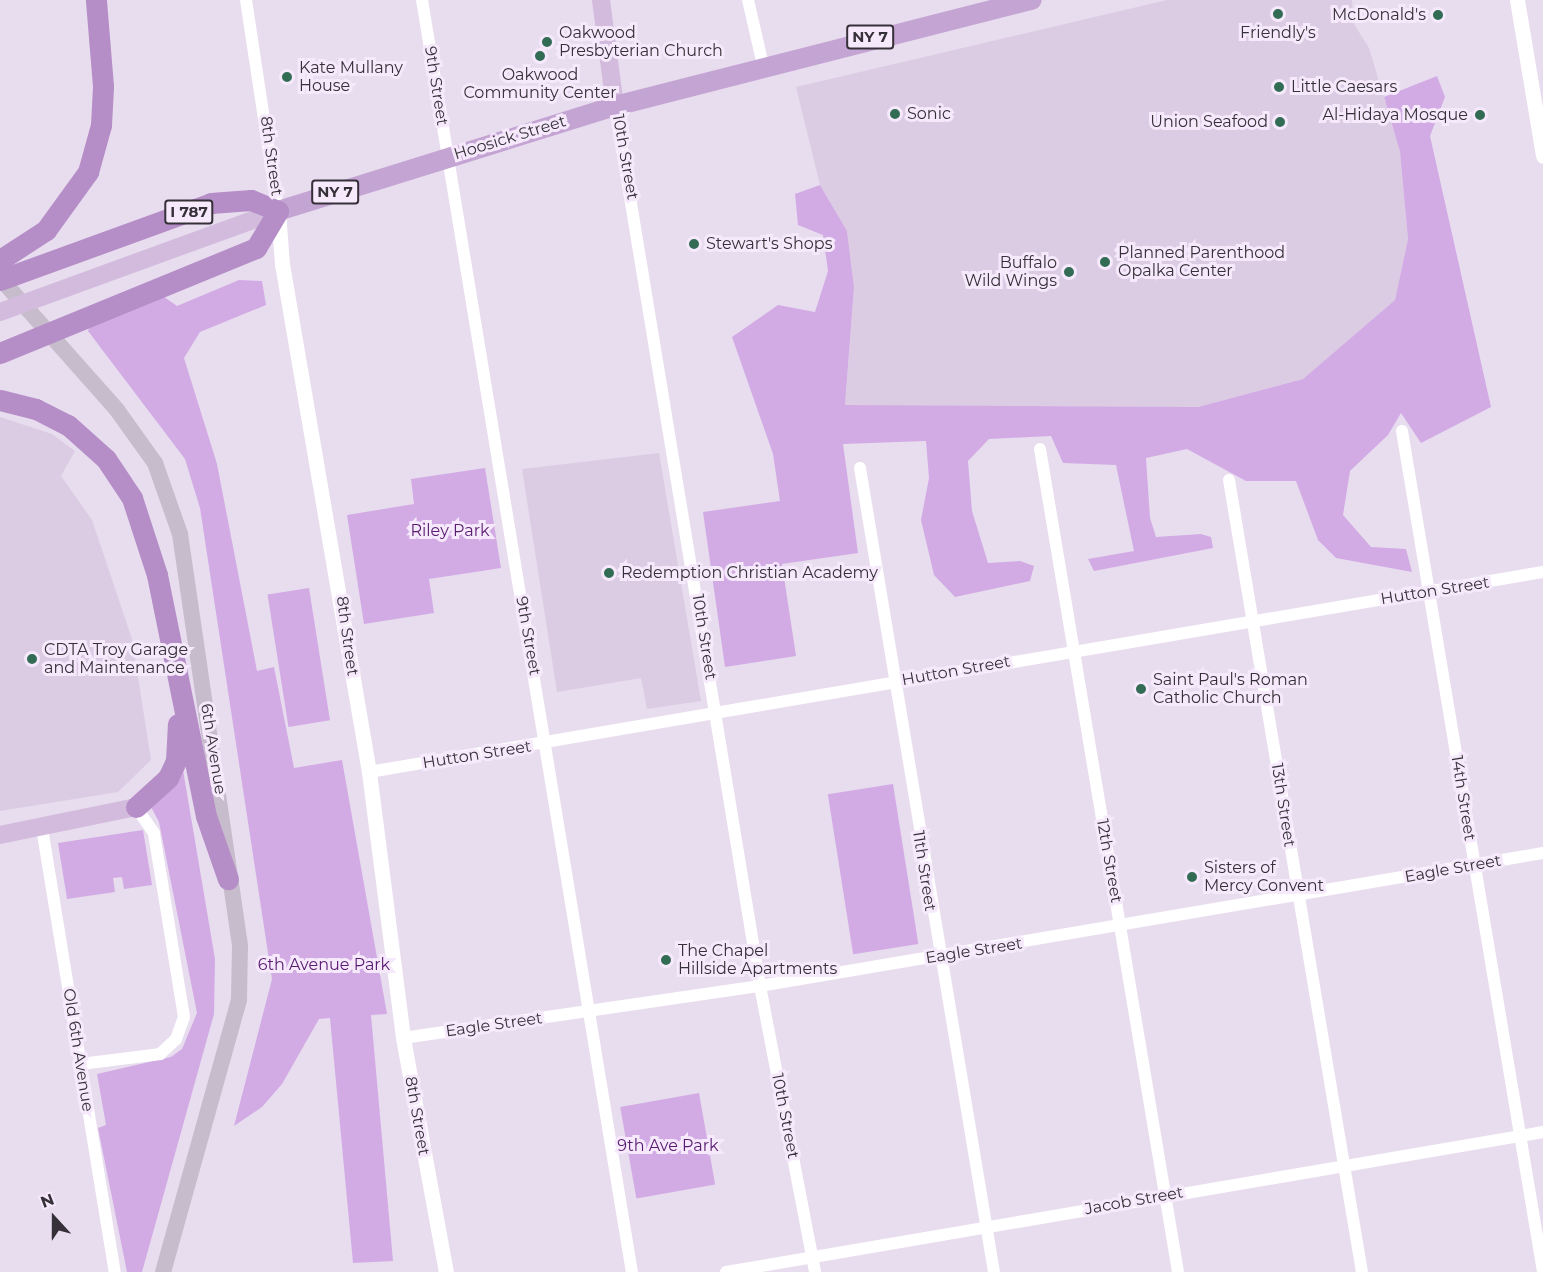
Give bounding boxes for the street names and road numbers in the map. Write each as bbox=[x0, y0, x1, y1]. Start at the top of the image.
road number: NY 7 bbox=[846, 25, 894, 49]
street label: 9th Street bbox=[420, 45, 452, 127]
street label: Hoosick Street bbox=[452, 112, 568, 164]
street label: 10th Street bbox=[608, 113, 642, 201]
street label: 8th Street bbox=[256, 115, 286, 197]
road number: NY 7 bbox=[311, 180, 359, 204]
road number: I 787 bbox=[164, 200, 214, 224]
street label: Hutton Street bbox=[1379, 573, 1491, 609]
street label: 10th Street bbox=[688, 593, 720, 681]
street label: 8th Street bbox=[332, 595, 362, 677]
street label: 9th Street bbox=[512, 595, 544, 677]
street label: Hutton Street bbox=[900, 652, 1012, 690]
street label: 6th Avenue bbox=[196, 702, 230, 796]
street label: Hutton Street bbox=[421, 737, 533, 773]
street label: 14th Street bbox=[1447, 754, 1479, 842]
street label: 13th Street bbox=[1267, 762, 1299, 848]
street label: 12th Street bbox=[1092, 818, 1126, 904]
street label: 11th Street bbox=[908, 829, 940, 913]
street label: Eagle Street bbox=[1403, 851, 1503, 887]
street label: Eagle Street bbox=[924, 934, 1024, 968]
street label: Old 6th Avenue bbox=[59, 987, 97, 1113]
street label: Eagle Street bbox=[444, 1009, 544, 1041]
street label: 10th Street bbox=[767, 1072, 803, 1160]
street label: 8th Street bbox=[401, 1075, 433, 1157]
street label: Jacob Street bbox=[1083, 1183, 1185, 1219]

